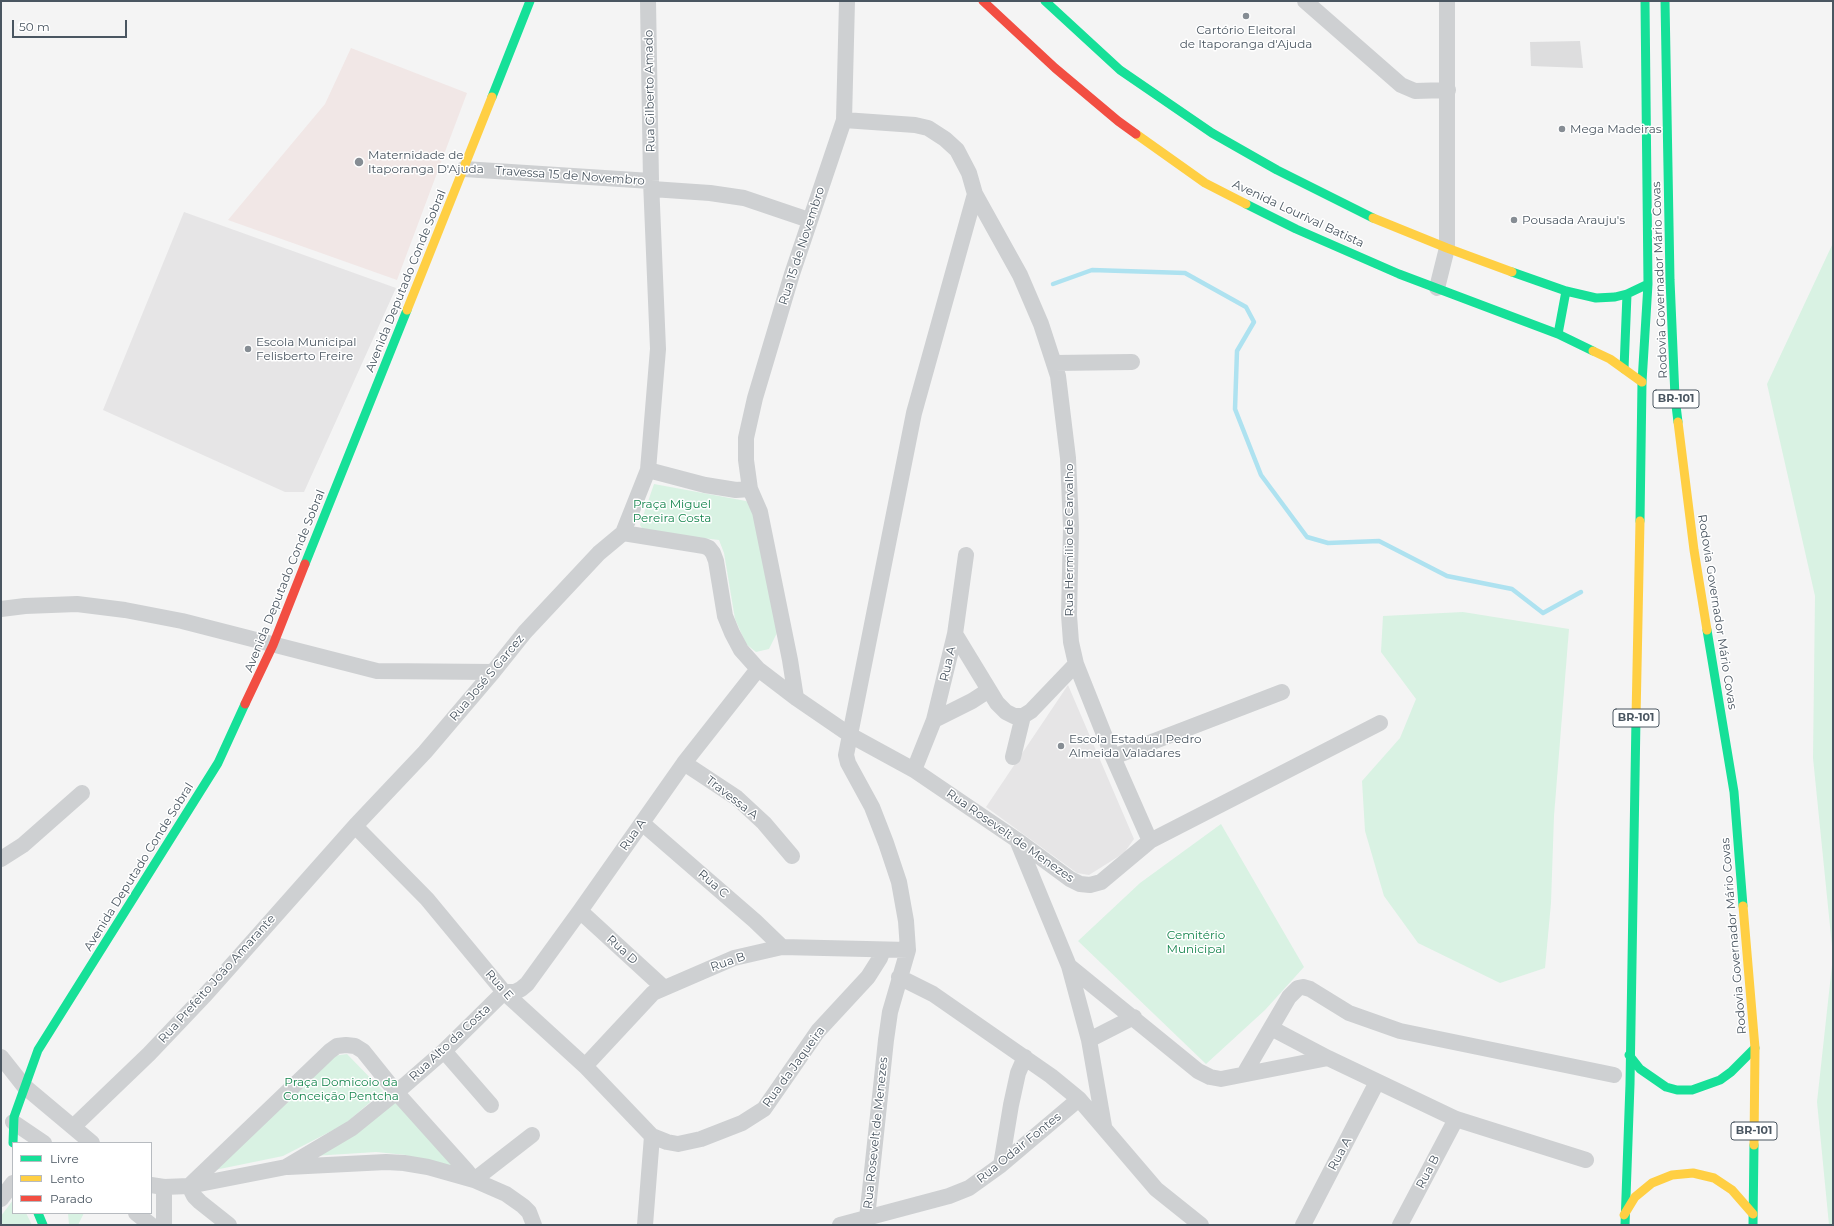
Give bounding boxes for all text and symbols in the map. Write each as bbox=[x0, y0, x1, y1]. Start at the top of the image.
marker: Cartório Eleitoral de Itaporanga d'Ajuda bbox=[1241, 11, 1251, 21]
scale bar bbox=[14, 12, 129, 38]
text: 50 m bbox=[19, 19, 50, 34]
place label: Cartório Eleitoral de Itaporanga d'Ajuda bbox=[1180, 23, 1312, 51]
street label: Rua Gilberto Amado bbox=[642, 30, 658, 152]
place label: Mega Madeiras bbox=[1570, 122, 1662, 136]
marker: Mega Madeiras bbox=[1557, 124, 1567, 134]
place label: Maternidade de Itaporanga D'Ajuda bbox=[368, 148, 484, 176]
marker: Maternidade de Itaporanga D'Ajuda bbox=[353, 156, 365, 168]
street label: Travessa 15 de Novembro bbox=[495, 164, 645, 188]
street label: Avenida Lourival Batista bbox=[1230, 177, 1366, 251]
street label: Rodovia Governador Mário Covas bbox=[1649, 181, 1671, 379]
street label: Rua 15 de Novembro bbox=[776, 185, 828, 307]
street label: Avenida Deputado Conde Sobral bbox=[363, 188, 449, 374]
place label: Pousada Arauju's bbox=[1522, 213, 1625, 227]
marker: Pousada Arauju's bbox=[1509, 215, 1519, 225]
place label: Escola Municipal Felisberto Freire bbox=[256, 335, 357, 363]
marker: Escola Municipal Felisberto Freire bbox=[243, 344, 253, 354]
road number: BR-101 bbox=[1653, 390, 1699, 408]
street label: Rua Hermilio de Carvalho bbox=[1062, 464, 1076, 616]
street label: Avenida Deputado Conde Sobral bbox=[242, 488, 328, 674]
park label: Praça Miguel Pereira Costa bbox=[633, 497, 711, 525]
street label: Rodovia Governador Mário Covas bbox=[1694, 513, 1740, 711]
street label: Rua José S Garcez bbox=[447, 632, 527, 724]
street label: Rua A bbox=[937, 645, 959, 683]
road number: BR-101 bbox=[1613, 709, 1659, 727]
place label: Escola Estadual Pedro Almeida Valadares bbox=[1069, 732, 1202, 760]
marker: Escola Estadual Pedro Almeida Valadares bbox=[1056, 741, 1066, 751]
street label: Travessa A bbox=[703, 773, 761, 823]
street label: Avenida Deputado Conde Sobral bbox=[81, 780, 197, 954]
street label: Rua Rosevelt de Menezes bbox=[943, 786, 1077, 886]
street label: Rua A bbox=[617, 816, 649, 854]
street label: Rodovia Governador Mário Covas bbox=[1718, 837, 1750, 1035]
street label: Rua C bbox=[695, 867, 731, 901]
street label: Rua Prefeito João Amarante bbox=[155, 912, 279, 1046]
park label: Cemitério Municipal bbox=[1166, 928, 1226, 956]
street label: Rua D bbox=[603, 932, 641, 968]
street label: Rua B bbox=[709, 949, 747, 975]
street label: Rua E bbox=[482, 967, 516, 1003]
street label: Rua Alto da Costa bbox=[406, 1002, 494, 1084]
street label: Rua da Jaqueira bbox=[760, 1024, 828, 1110]
street label: Rua Rosevelt de Menezes bbox=[861, 1056, 891, 1210]
park label: Praça Domicoio da Conceição Pentcha bbox=[283, 1075, 399, 1103]
street label: Rua Odair Fontes bbox=[974, 1110, 1064, 1186]
road number: BR-101 bbox=[1731, 1122, 1777, 1140]
street label: Rua A bbox=[1325, 1135, 1355, 1173]
legend bbox=[12, 1142, 152, 1214]
text: Livre bbox=[50, 1151, 79, 1166]
street label: Rua B bbox=[1413, 1153, 1443, 1191]
text: Lento bbox=[50, 1171, 85, 1186]
text: Parado bbox=[50, 1191, 93, 1206]

